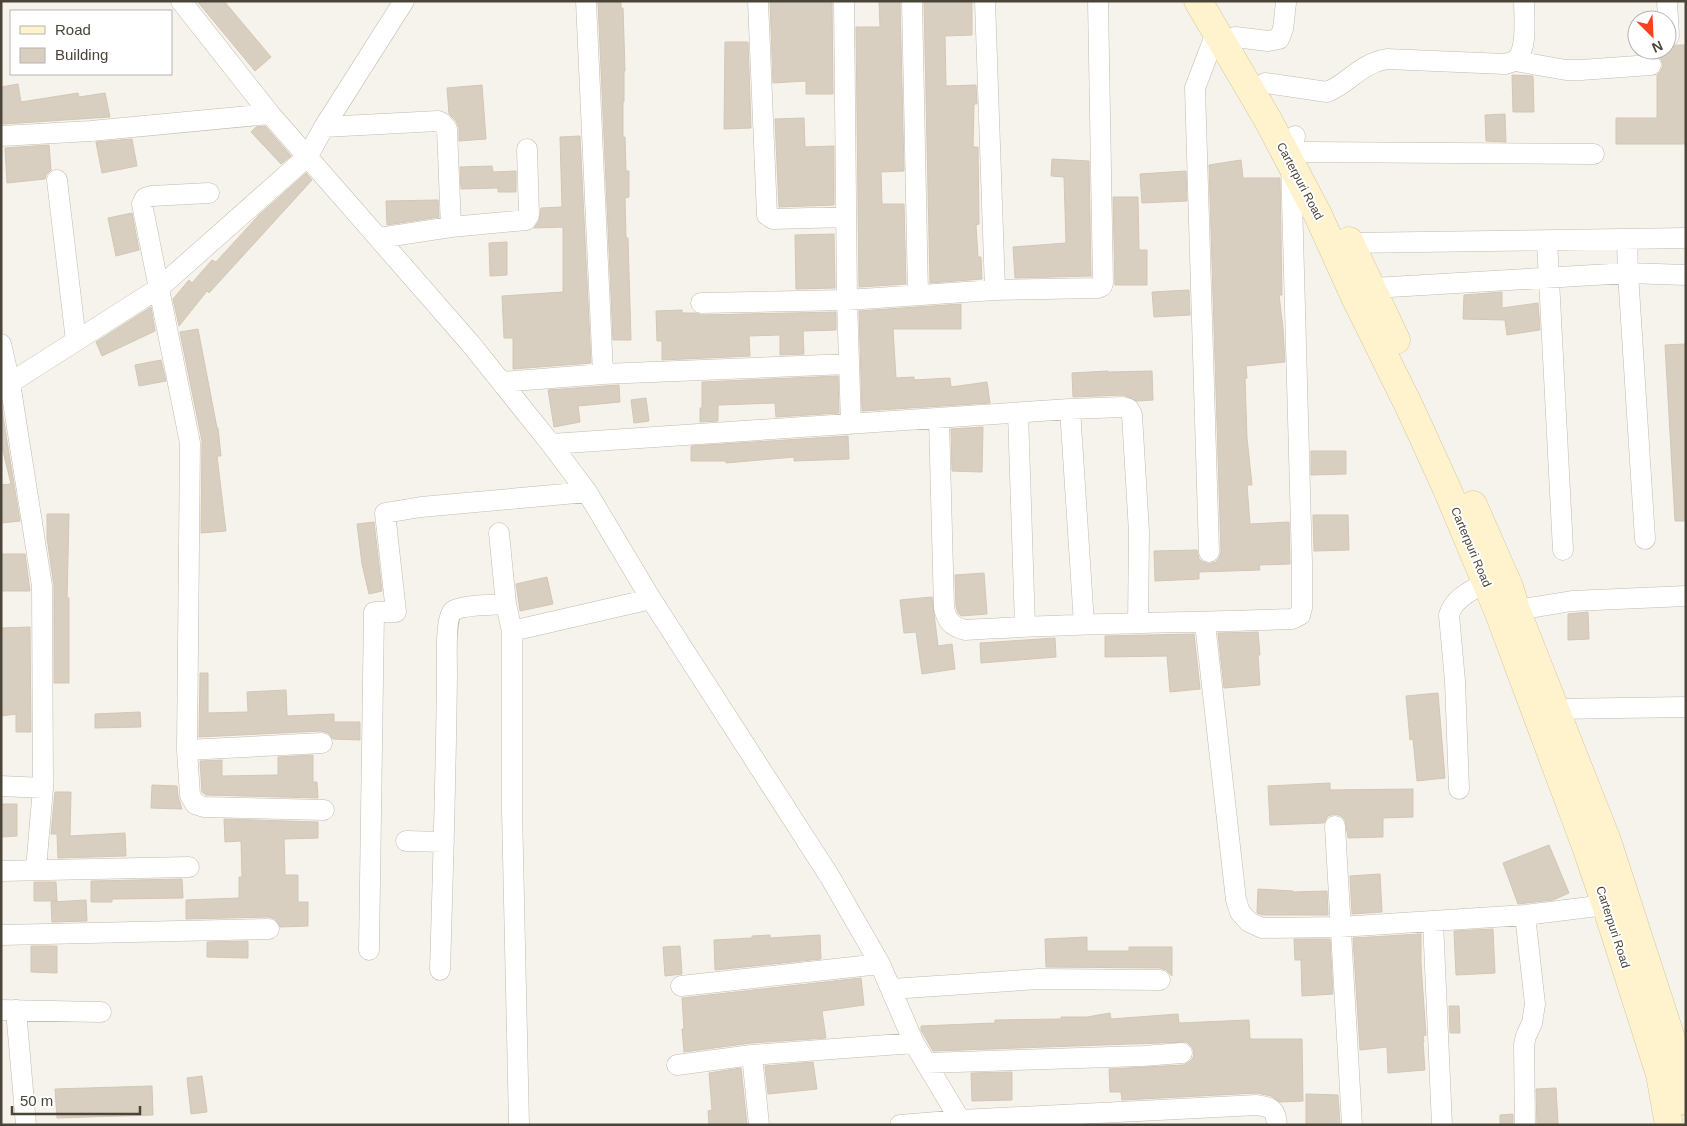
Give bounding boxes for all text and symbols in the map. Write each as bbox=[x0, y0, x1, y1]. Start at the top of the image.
legend bbox=[10, 10, 172, 75]
north arrow bbox=[1627, 10, 1677, 60]
text: Road bbox=[55, 21, 91, 38]
text: N bbox=[1649, 38, 1665, 56]
text: Building bbox=[55, 46, 108, 63]
street label: Carterpuri Road bbox=[1274, 140, 1326, 222]
street label: Carterpuri Road bbox=[1448, 505, 1494, 589]
street label: Carterpuri Road bbox=[1593, 884, 1633, 970]
scale bar bbox=[12, 1084, 140, 1116]
text: 50 m bbox=[20, 1092, 53, 1109]

